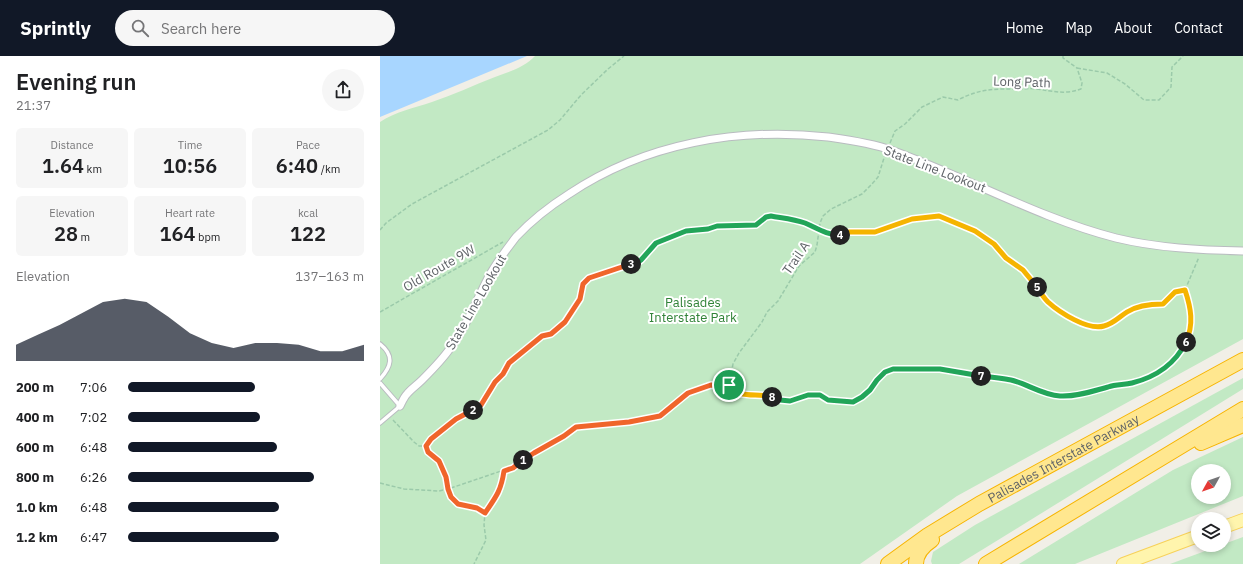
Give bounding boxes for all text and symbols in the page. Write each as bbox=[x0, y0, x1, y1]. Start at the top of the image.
search box bbox=[115, 10, 395, 46]
text: Sprintly bbox=[20, 16, 91, 40]
icon: search bbox=[129, 17, 151, 39]
text: Search here bbox=[161, 19, 241, 38]
text: Home bbox=[1006, 19, 1043, 37]
text: Map bbox=[1065, 19, 1092, 37]
text: About bbox=[1114, 19, 1152, 37]
text: Contact bbox=[1174, 19, 1223, 37]
text: Evening run bbox=[16, 67, 136, 96]
button: share bbox=[322, 69, 364, 111]
street label: Long Path bbox=[993, 72, 1051, 92]
text: 21:37 bbox=[16, 97, 51, 114]
text: Distance bbox=[51, 138, 93, 152]
text: Time bbox=[178, 138, 202, 152]
text: Pace bbox=[296, 138, 320, 152]
street label: State Line Lookout bbox=[882, 142, 988, 196]
text: 1.64 bbox=[42, 152, 84, 179]
text: 10:56 bbox=[163, 152, 217, 179]
text: 6:40 bbox=[276, 152, 318, 179]
text: km bbox=[84, 162, 102, 176]
text: /km bbox=[318, 162, 340, 176]
text: Elevation bbox=[49, 206, 95, 220]
text: Heart rate bbox=[165, 206, 215, 220]
text: kcal bbox=[298, 206, 318, 220]
text: 28 bbox=[54, 220, 78, 247]
text: 164 bbox=[160, 220, 196, 247]
text: 122 bbox=[290, 220, 326, 247]
pin: 4 bbox=[830, 225, 850, 245]
text: 4 bbox=[837, 228, 843, 242]
text: m bbox=[78, 230, 90, 244]
text: bpm bbox=[196, 230, 220, 244]
street label: Trail A bbox=[779, 238, 814, 278]
street label: Old Route 9W bbox=[400, 240, 478, 295]
street label: State Line Lookout bbox=[442, 251, 510, 353]
pin: 3 bbox=[621, 254, 641, 274]
text: 3 bbox=[628, 257, 634, 271]
text: Elevation bbox=[16, 268, 70, 285]
text: 137–163 m bbox=[295, 268, 364, 285]
pin: 5 bbox=[1027, 277, 1047, 297]
text: 5 bbox=[1034, 280, 1040, 294]
park label: Palisades Interstate Park bbox=[649, 294, 737, 326]
pin: 6 bbox=[1176, 332, 1196, 352]
text: 6 bbox=[1183, 335, 1189, 349]
pin: 7 bbox=[971, 366, 991, 386]
pin bbox=[712, 368, 746, 402]
text: 7 bbox=[978, 369, 984, 383]
icon: arrive bbox=[718, 374, 740, 396]
text: 200 m bbox=[16, 379, 54, 396]
text: 7:06 bbox=[80, 379, 107, 396]
pin: 8 bbox=[762, 387, 782, 407]
text: 8 bbox=[769, 390, 775, 404]
pin: 2 bbox=[463, 400, 483, 420]
text: 2 bbox=[470, 403, 476, 417]
text: 400 m bbox=[16, 409, 54, 426]
text: 7:02 bbox=[80, 409, 107, 426]
street label: Palisades Interstate Parkway bbox=[984, 410, 1142, 506]
text: 600 m bbox=[16, 439, 54, 456]
text: 6:48 bbox=[80, 439, 107, 456]
pin: 1 bbox=[513, 450, 533, 470]
text: 1 bbox=[520, 453, 526, 467]
north arrow bbox=[1191, 464, 1231, 504]
map controls bbox=[1191, 464, 1231, 552]
text: 800 m bbox=[16, 469, 54, 486]
text: 6:26 bbox=[80, 469, 107, 486]
text: 1.0 km bbox=[16, 499, 58, 516]
text: 6:48 bbox=[80, 499, 107, 516]
button: layers bbox=[1191, 512, 1231, 552]
text: 1.2 km bbox=[16, 529, 58, 546]
text: 6:47 bbox=[80, 529, 107, 546]

